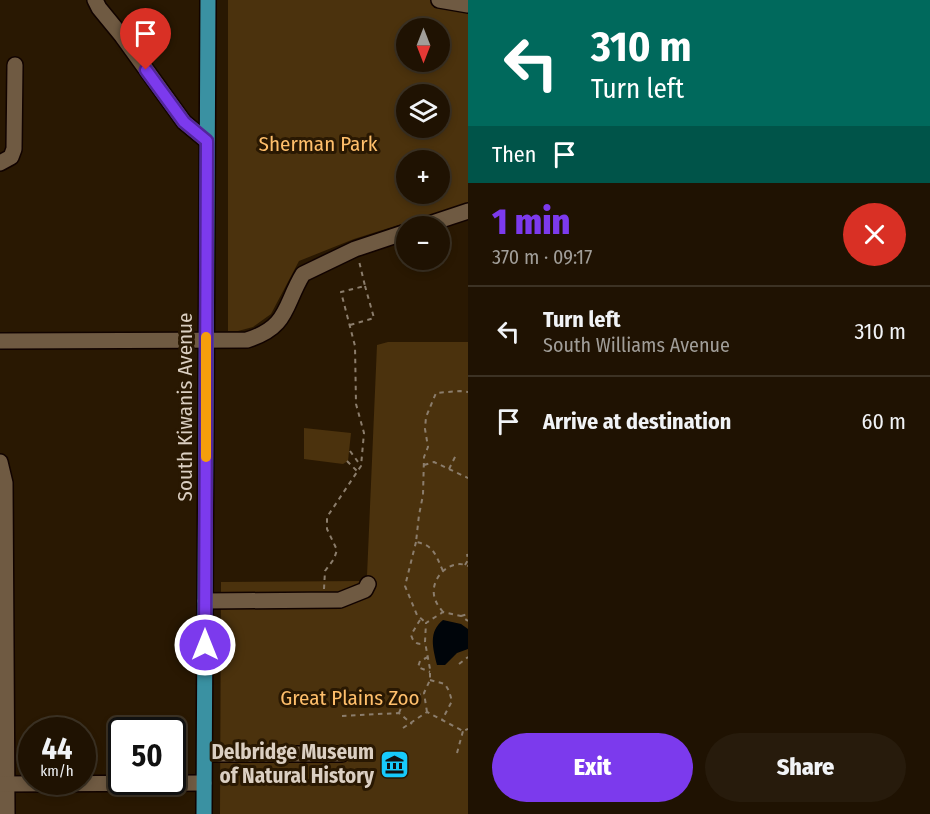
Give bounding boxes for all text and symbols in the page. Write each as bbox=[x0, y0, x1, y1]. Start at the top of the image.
pin bbox=[120, 8, 171, 70]
icon: arrive bbox=[129, 17, 162, 50]
north arrow bbox=[396, 18, 450, 72]
map controls bbox=[396, 18, 450, 270]
text: 310 m bbox=[591, 22, 692, 72]
icon: left bbox=[492, 24, 570, 102]
text: Turn left bbox=[591, 73, 684, 105]
button: layers bbox=[396, 84, 450, 138]
park label: Sherman Park bbox=[259, 131, 378, 157]
icon: arrive bbox=[548, 138, 581, 171]
text: Then bbox=[492, 141, 536, 168]
button: + bbox=[396, 150, 450, 204]
text: 1 min bbox=[492, 200, 570, 244]
button: close bbox=[843, 203, 906, 266]
button: − bbox=[396, 216, 450, 270]
text: 370 m · 09:17 bbox=[492, 245, 592, 269]
text: Turn left bbox=[543, 306, 621, 333]
street label: South Kiwanis Avenue bbox=[172, 313, 198, 501]
icon: left bbox=[492, 315, 525, 348]
text: 310 m bbox=[854, 318, 906, 345]
text: South Williams Avenue bbox=[543, 333, 730, 357]
icon: arrive bbox=[492, 405, 525, 438]
text: Arrive at destination bbox=[543, 408, 731, 435]
text: 60 m bbox=[862, 408, 906, 435]
position arrow bbox=[173, 613, 237, 677]
park label: Great Plains Zoo bbox=[280, 685, 420, 711]
speed limit sign: 50 bbox=[108, 717, 186, 795]
text: 44 bbox=[42, 731, 72, 767]
button: Exit bbox=[492, 733, 693, 802]
button: Share bbox=[705, 733, 906, 802]
place label: Delbridge Museum of Natural History bbox=[211, 739, 375, 789]
museum icon: Delbridge Museum of Natural History bbox=[379, 748, 411, 780]
text: km/h bbox=[40, 762, 74, 780]

